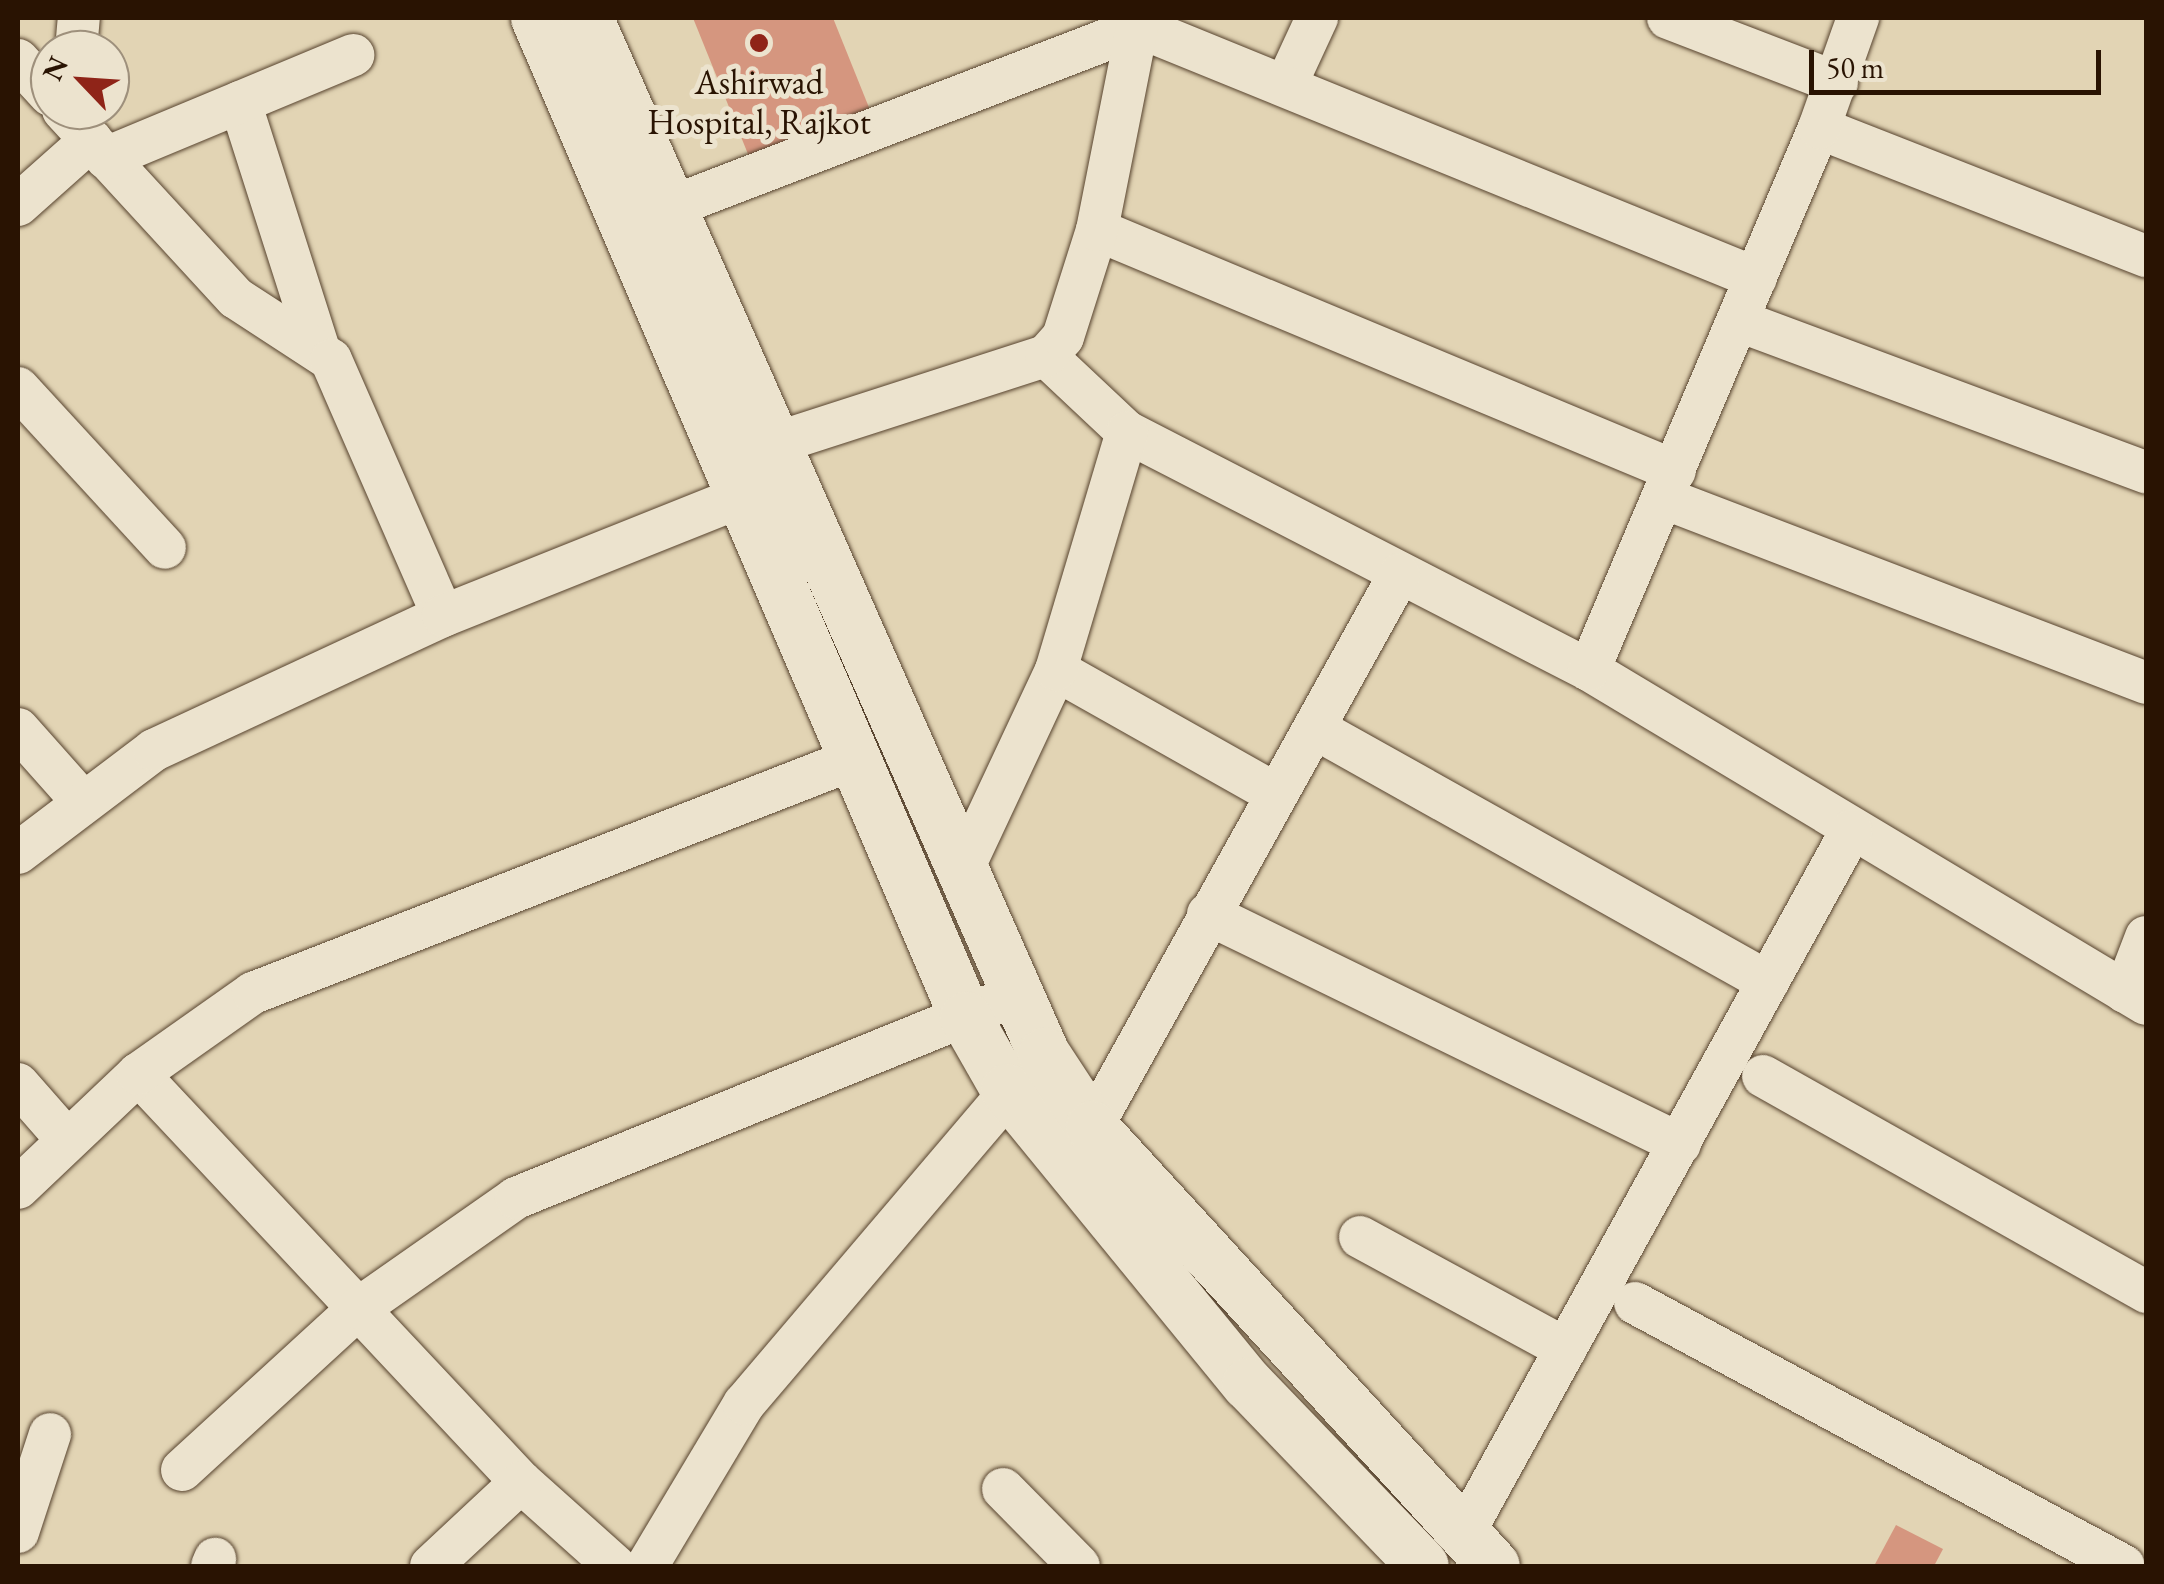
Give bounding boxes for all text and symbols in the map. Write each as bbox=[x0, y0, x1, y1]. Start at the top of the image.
north arrow bbox=[30, 30, 130, 130]
marker: Ashirwad Hospital, Rajkot bbox=[746, 30, 772, 56]
scale bar bbox=[1814, 30, 2106, 92]
text: 50 m bbox=[1826, 48, 1884, 87]
text: N bbox=[34, 50, 76, 86]
place label: Ashirwad Hospital, Rajkot bbox=[647, 61, 871, 143]

